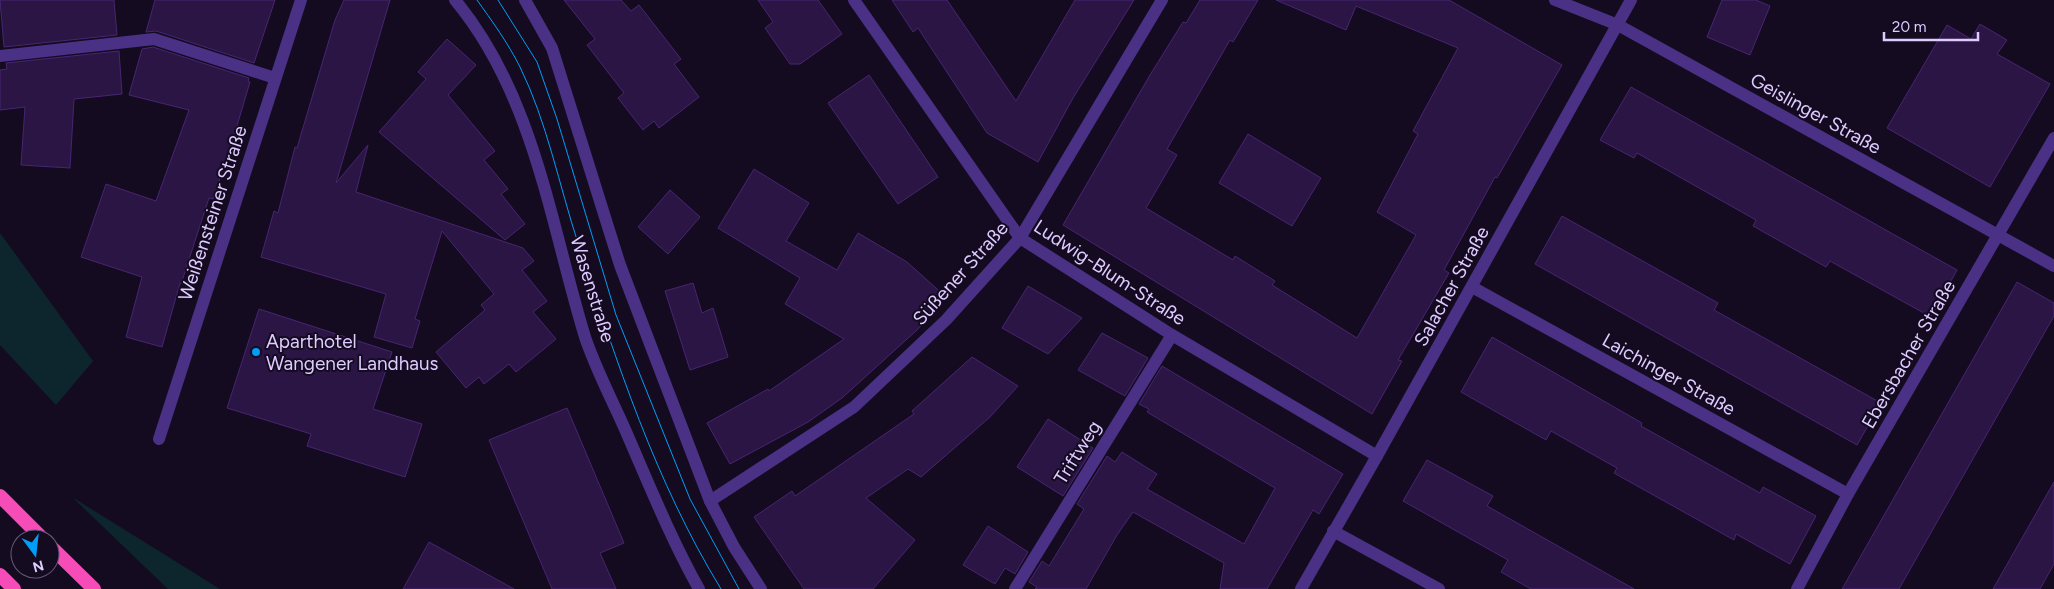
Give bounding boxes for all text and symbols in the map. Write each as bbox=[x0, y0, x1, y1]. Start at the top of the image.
scale bar bbox=[1884, 10, 1978, 42]
text: 20 m bbox=[1892, 18, 1926, 36]
street label: Geislinger Straße bbox=[1746, 68, 1885, 159]
street label: Weißensteiner Straße bbox=[173, 123, 252, 304]
street label: Ludwig-Blum-Straße bbox=[1029, 215, 1190, 330]
street label: Süßener Straße bbox=[908, 217, 1013, 330]
street label: Salacher Straße bbox=[1409, 222, 1494, 350]
street label: Wasenstraße bbox=[565, 233, 620, 345]
street label: Ebersbacher Straße bbox=[1857, 276, 1960, 432]
street label: Laichinger Straße bbox=[1598, 328, 1739, 421]
place label: Aparthotel Wangener Landhaus bbox=[266, 330, 439, 375]
marker: Aparthotel Wangener Landhaus bbox=[250, 346, 262, 358]
street label: Triftweg bbox=[1049, 416, 1106, 488]
north arrow bbox=[10, 529, 60, 579]
text: N bbox=[31, 556, 46, 576]

